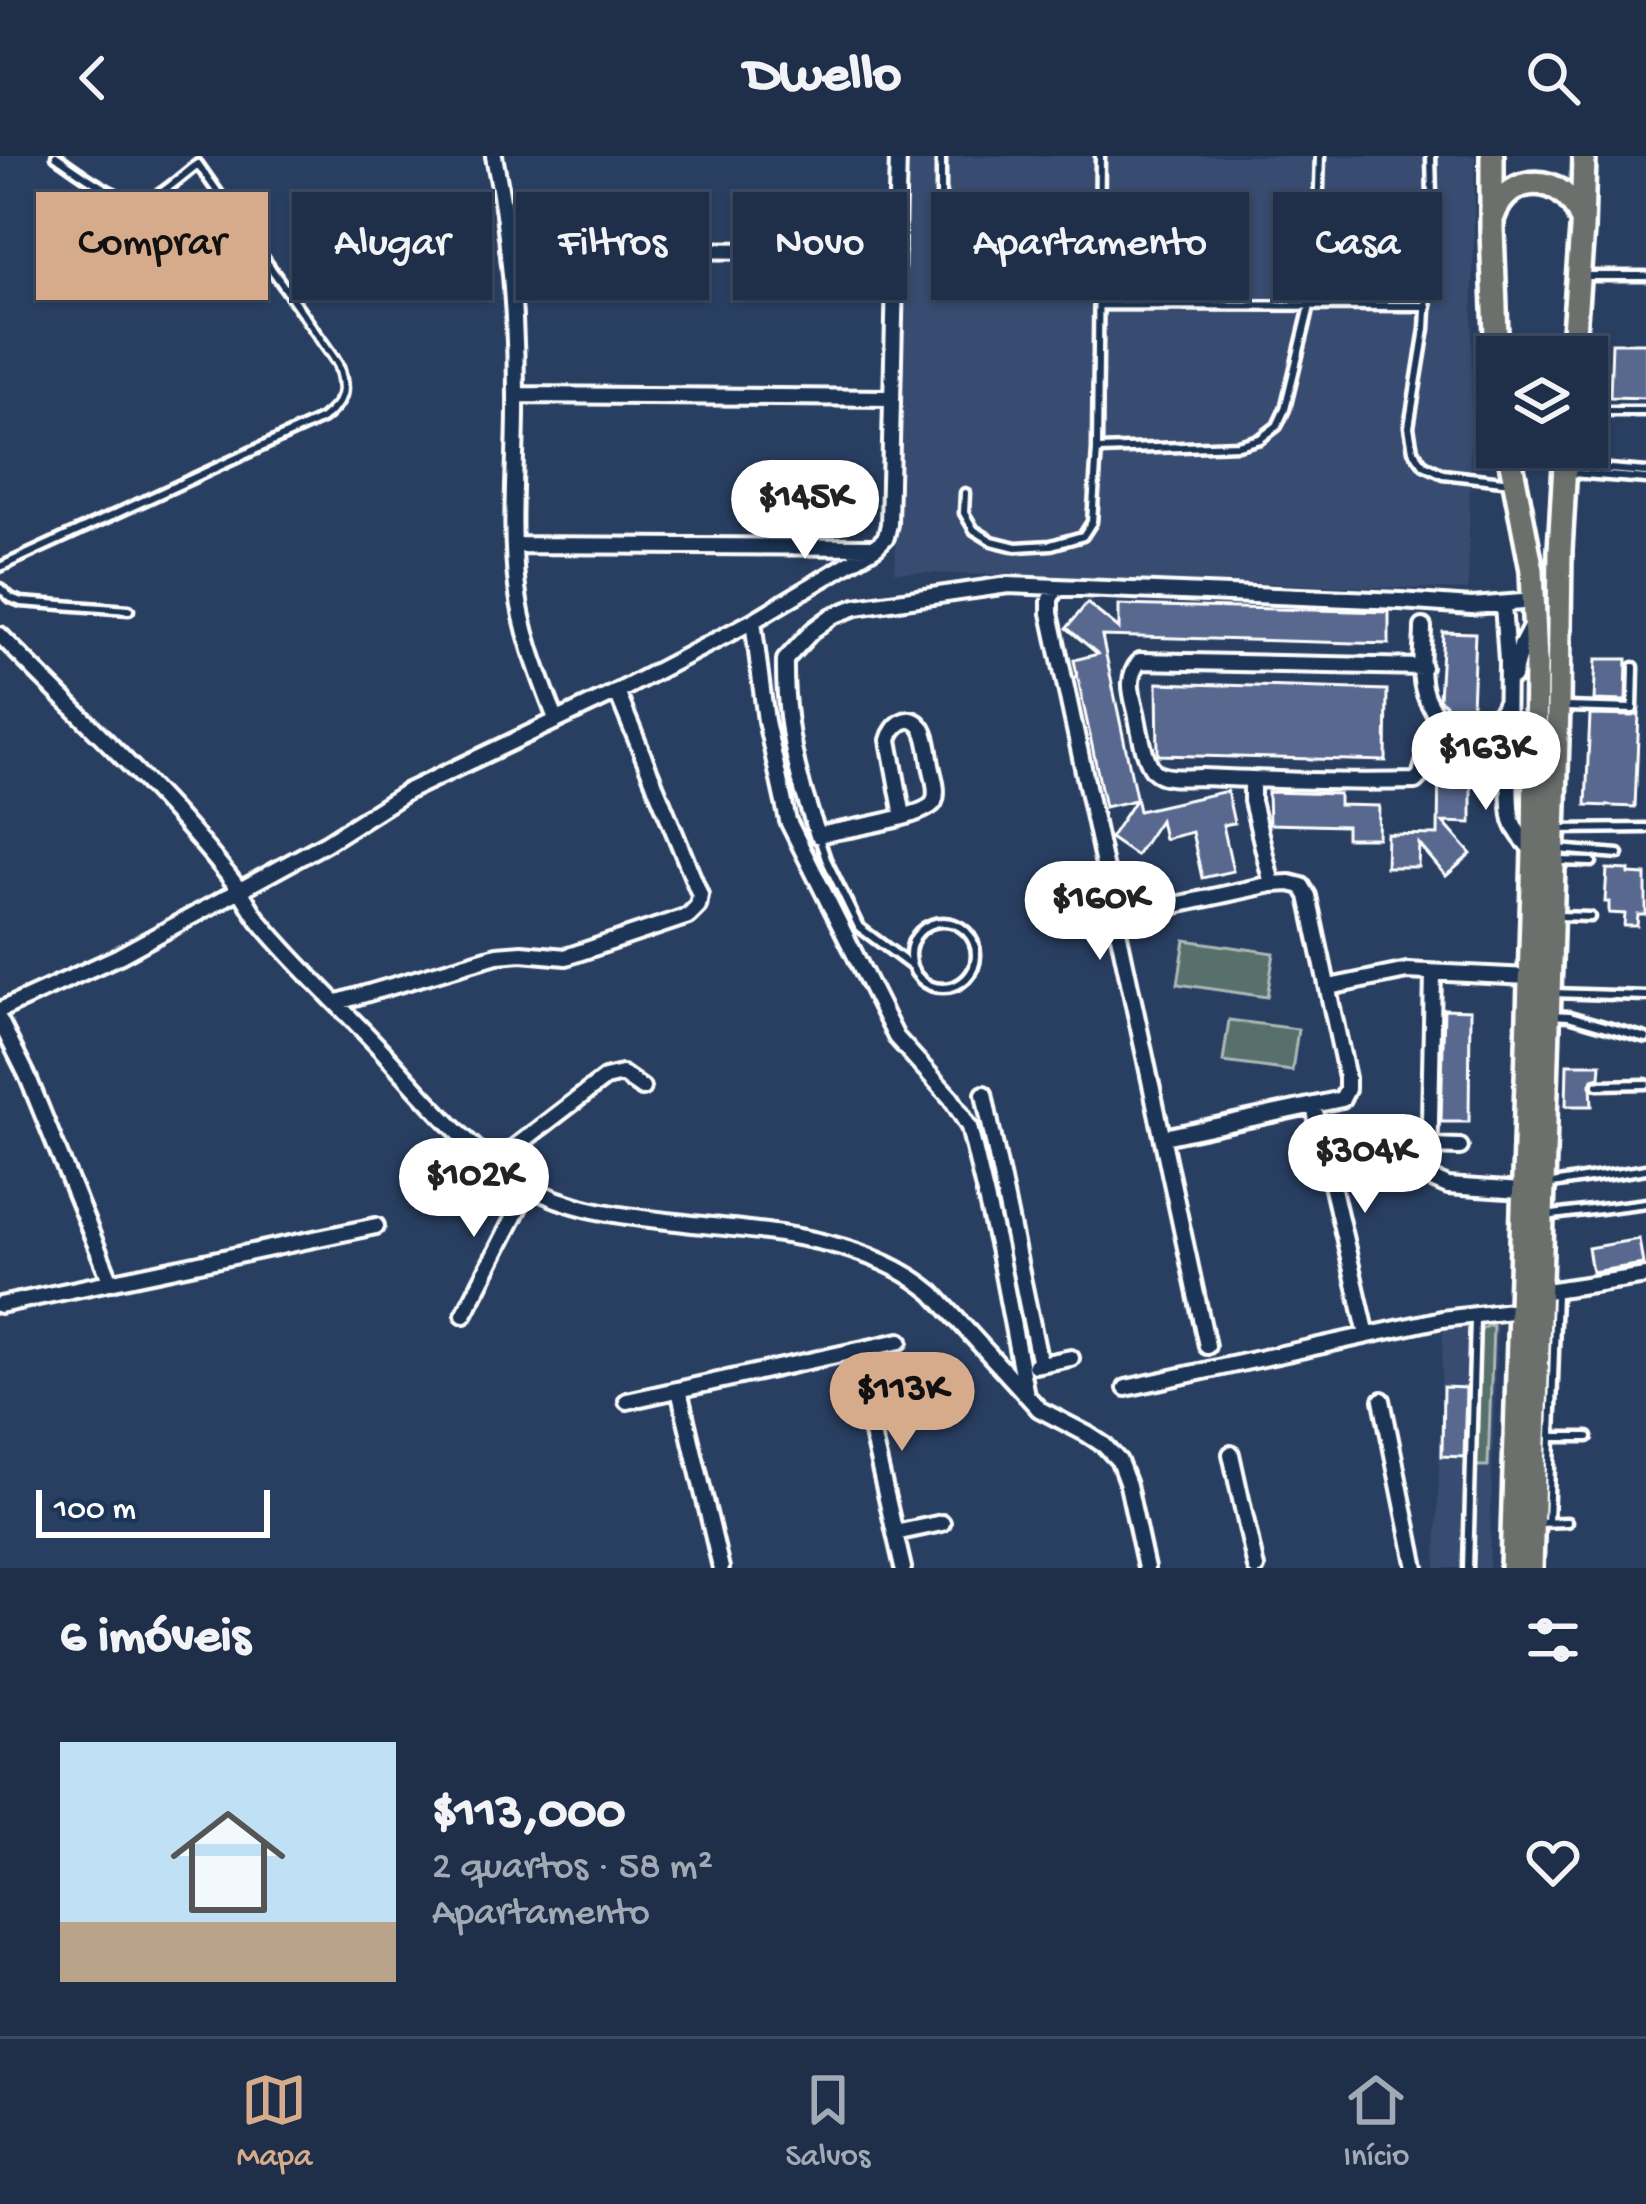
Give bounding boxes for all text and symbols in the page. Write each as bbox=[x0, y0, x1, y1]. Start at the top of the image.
icon: back bbox=[60, 45, 126, 111]
icon: search bbox=[1520, 45, 1586, 111]
text: Dwello bbox=[745, 46, 901, 110]
chip: Comprar bbox=[36, 192, 268, 300]
chip: Alugar bbox=[292, 192, 492, 300]
chip: Filtros bbox=[516, 192, 709, 300]
chip: Novo bbox=[733, 192, 907, 300]
chip: Apartamento bbox=[931, 192, 1249, 300]
chip: Casa bbox=[1273, 192, 1442, 300]
map controls bbox=[1476, 336, 1608, 468]
button: layers bbox=[1476, 336, 1608, 468]
pin: $145K bbox=[721, 460, 889, 562]
text: $145K bbox=[758, 476, 852, 522]
pin: $163K bbox=[1402, 711, 1570, 813]
text: $163K bbox=[1439, 727, 1533, 773]
pin: $160K bbox=[1016, 861, 1184, 963]
text: $160K bbox=[1052, 877, 1148, 923]
pin: $304K bbox=[1281, 1114, 1449, 1216]
text: $304K bbox=[1315, 1130, 1415, 1176]
pin: $102K bbox=[390, 1138, 558, 1240]
text: $102K bbox=[426, 1154, 522, 1200]
pin: $113K bbox=[818, 1352, 986, 1454]
text: $113K bbox=[857, 1368, 947, 1414]
scale bar bbox=[36, 1484, 270, 1537]
text: 100 m bbox=[54, 1492, 136, 1530]
icon: filters bbox=[1520, 1607, 1586, 1673]
text: 6 imóveis bbox=[60, 1610, 250, 1670]
text: $113,000 bbox=[432, 1786, 625, 1846]
icon: home bbox=[156, 1790, 300, 1934]
icon: heart bbox=[1520, 1829, 1586, 1895]
text: 2 quartos · 58 m² bbox=[432, 1846, 713, 1892]
text: Apartamento bbox=[432, 1892, 650, 1938]
tab: Mapa bbox=[237, 2067, 312, 2177]
tab: Salvos bbox=[785, 2067, 870, 2177]
tab: Início bbox=[1343, 2067, 1409, 2177]

